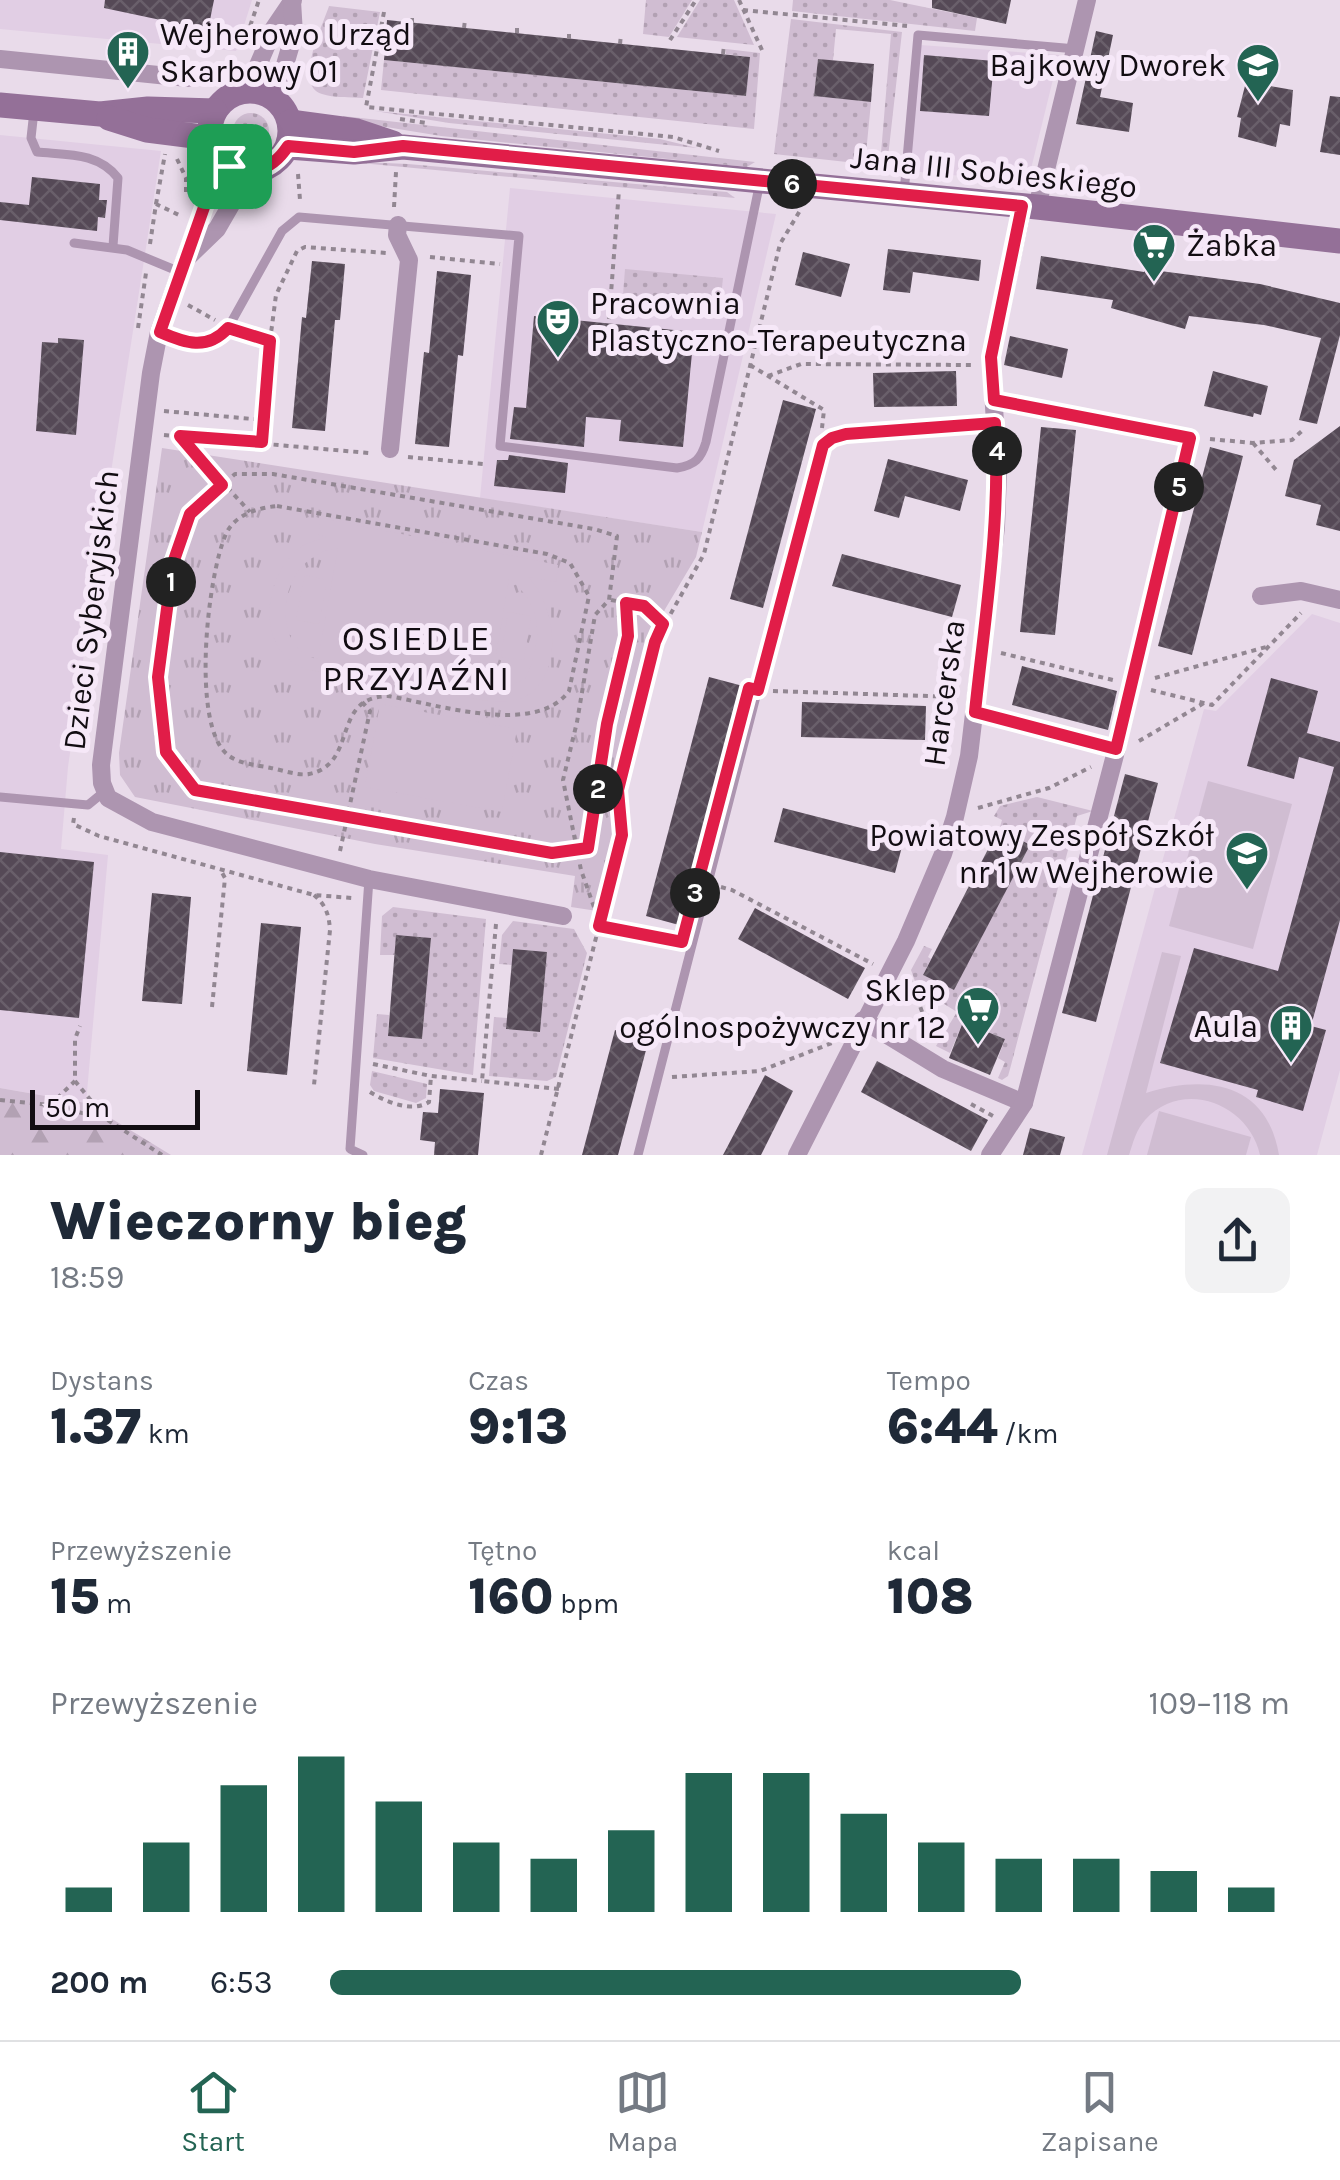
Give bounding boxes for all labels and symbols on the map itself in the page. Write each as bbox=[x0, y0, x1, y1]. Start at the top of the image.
place label: Wejherowo Urząd Skarbowy 01 bbox=[160, 16, 411, 90]
building icon: Wejherowo Urząd Skarbowy 01 bbox=[105, 29, 151, 90]
school or university icon: Bajkowy Dworek bbox=[1235, 42, 1281, 103]
place label: Bajkowy Dworek bbox=[989, 47, 1226, 84]
pin bbox=[187, 124, 272, 209]
street label: Jana III Sobieskiego bbox=[849, 139, 1139, 205]
pin: 6 bbox=[767, 159, 817, 209]
supermarket icon: Żabka bbox=[1131, 222, 1177, 283]
place label: Żabka bbox=[1186, 227, 1277, 264]
place label: Pracownia Plastyczno-Terapeutyczna bbox=[590, 285, 967, 359]
theatre icon: Pracownia Plastyczno-Terapeutyczna bbox=[535, 298, 581, 359]
pin: 4 bbox=[972, 426, 1022, 476]
pin: 5 bbox=[1154, 462, 1204, 512]
street label: Dzieci Syberyjskich bbox=[55, 468, 127, 752]
pin: 1 bbox=[146, 557, 196, 607]
street label: Harcerska bbox=[915, 617, 973, 769]
district label: OSIEDLE PRZYJAŹNI bbox=[322, 618, 512, 699]
pin: 2 bbox=[573, 764, 623, 814]
place label: Powiatowy Zespół Szkół nr 1 w Wejherowie bbox=[869, 817, 1214, 891]
school or university icon: Powiatowy Zespół Szkół nr 1 w Wejherowie bbox=[1224, 830, 1270, 891]
pin: 3 bbox=[670, 868, 720, 918]
place label: Sklep ogólnospożywczy nr 12 bbox=[619, 972, 946, 1046]
supermarket icon: Sklep ogólnospożywczy nr 12 bbox=[955, 985, 1001, 1046]
building icon: Aula bbox=[1268, 1003, 1314, 1064]
place label: Aula bbox=[1194, 1008, 1258, 1045]
scale bar bbox=[30, 1085, 200, 1130]

